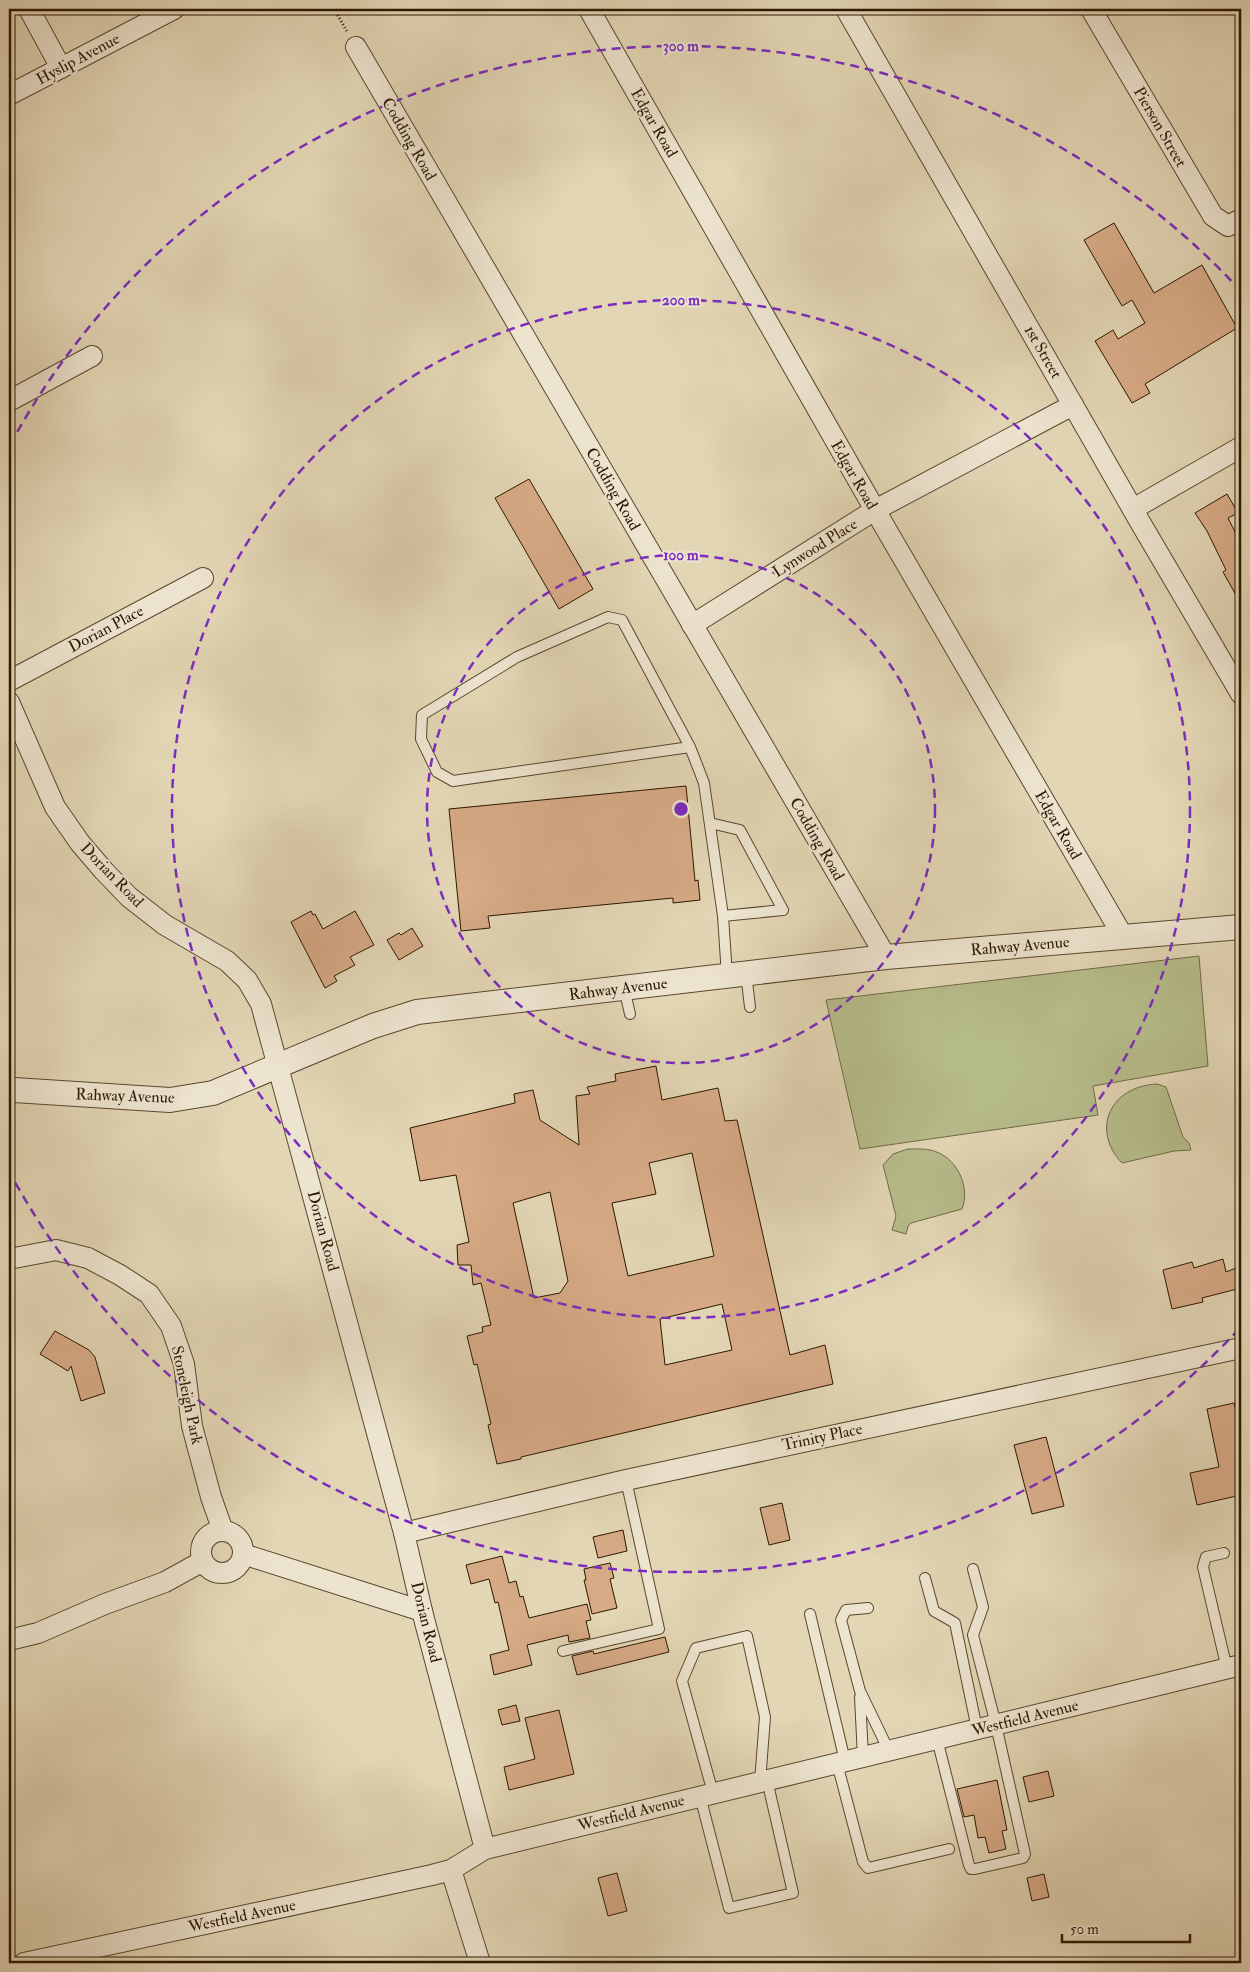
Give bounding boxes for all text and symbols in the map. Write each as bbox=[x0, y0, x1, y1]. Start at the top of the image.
street label: Hyslip Avenue bbox=[33, 29, 124, 90]
text: 300 m bbox=[663, 37, 699, 56]
street label: Pierson Street bbox=[1129, 83, 1191, 171]
street label: Edgar Road bbox=[626, 85, 682, 161]
street label: Codding Road bbox=[377, 94, 441, 184]
text: 200 m bbox=[662, 291, 700, 310]
street label: 1st Street bbox=[1020, 322, 1066, 382]
street label: Edgar Road bbox=[826, 437, 882, 513]
street label: Codding Road bbox=[581, 444, 645, 534]
street label: Lynwood Place bbox=[769, 514, 861, 582]
text: 100 m bbox=[663, 546, 699, 565]
street label: Dorian Place bbox=[65, 601, 147, 657]
street label: Edgar Road bbox=[1030, 787, 1086, 863]
street label: Codding Road bbox=[785, 794, 849, 884]
centre of rings bbox=[672, 800, 690, 818]
street label: Dorian Road bbox=[76, 838, 148, 912]
street label: Rahway Avenue bbox=[970, 932, 1071, 960]
street label: Rahway Avenue bbox=[568, 973, 669, 1005]
street label: Rahway Avenue bbox=[75, 1084, 175, 1108]
street label: Dorian Road bbox=[303, 1189, 343, 1274]
street label: Stoneleigh Park bbox=[167, 1344, 207, 1447]
street label: Trinity Place bbox=[780, 1419, 864, 1455]
street label: Dorian Road bbox=[406, 1580, 446, 1665]
street label: Westfield Avenue bbox=[969, 1695, 1081, 1741]
street label: Westfield Avenue bbox=[575, 1790, 687, 1836]
street label: Westfield Avenue bbox=[185, 1895, 298, 1937]
scale bar bbox=[1062, 1912, 1190, 1944]
text: 50 m bbox=[1070, 1920, 1099, 1939]

